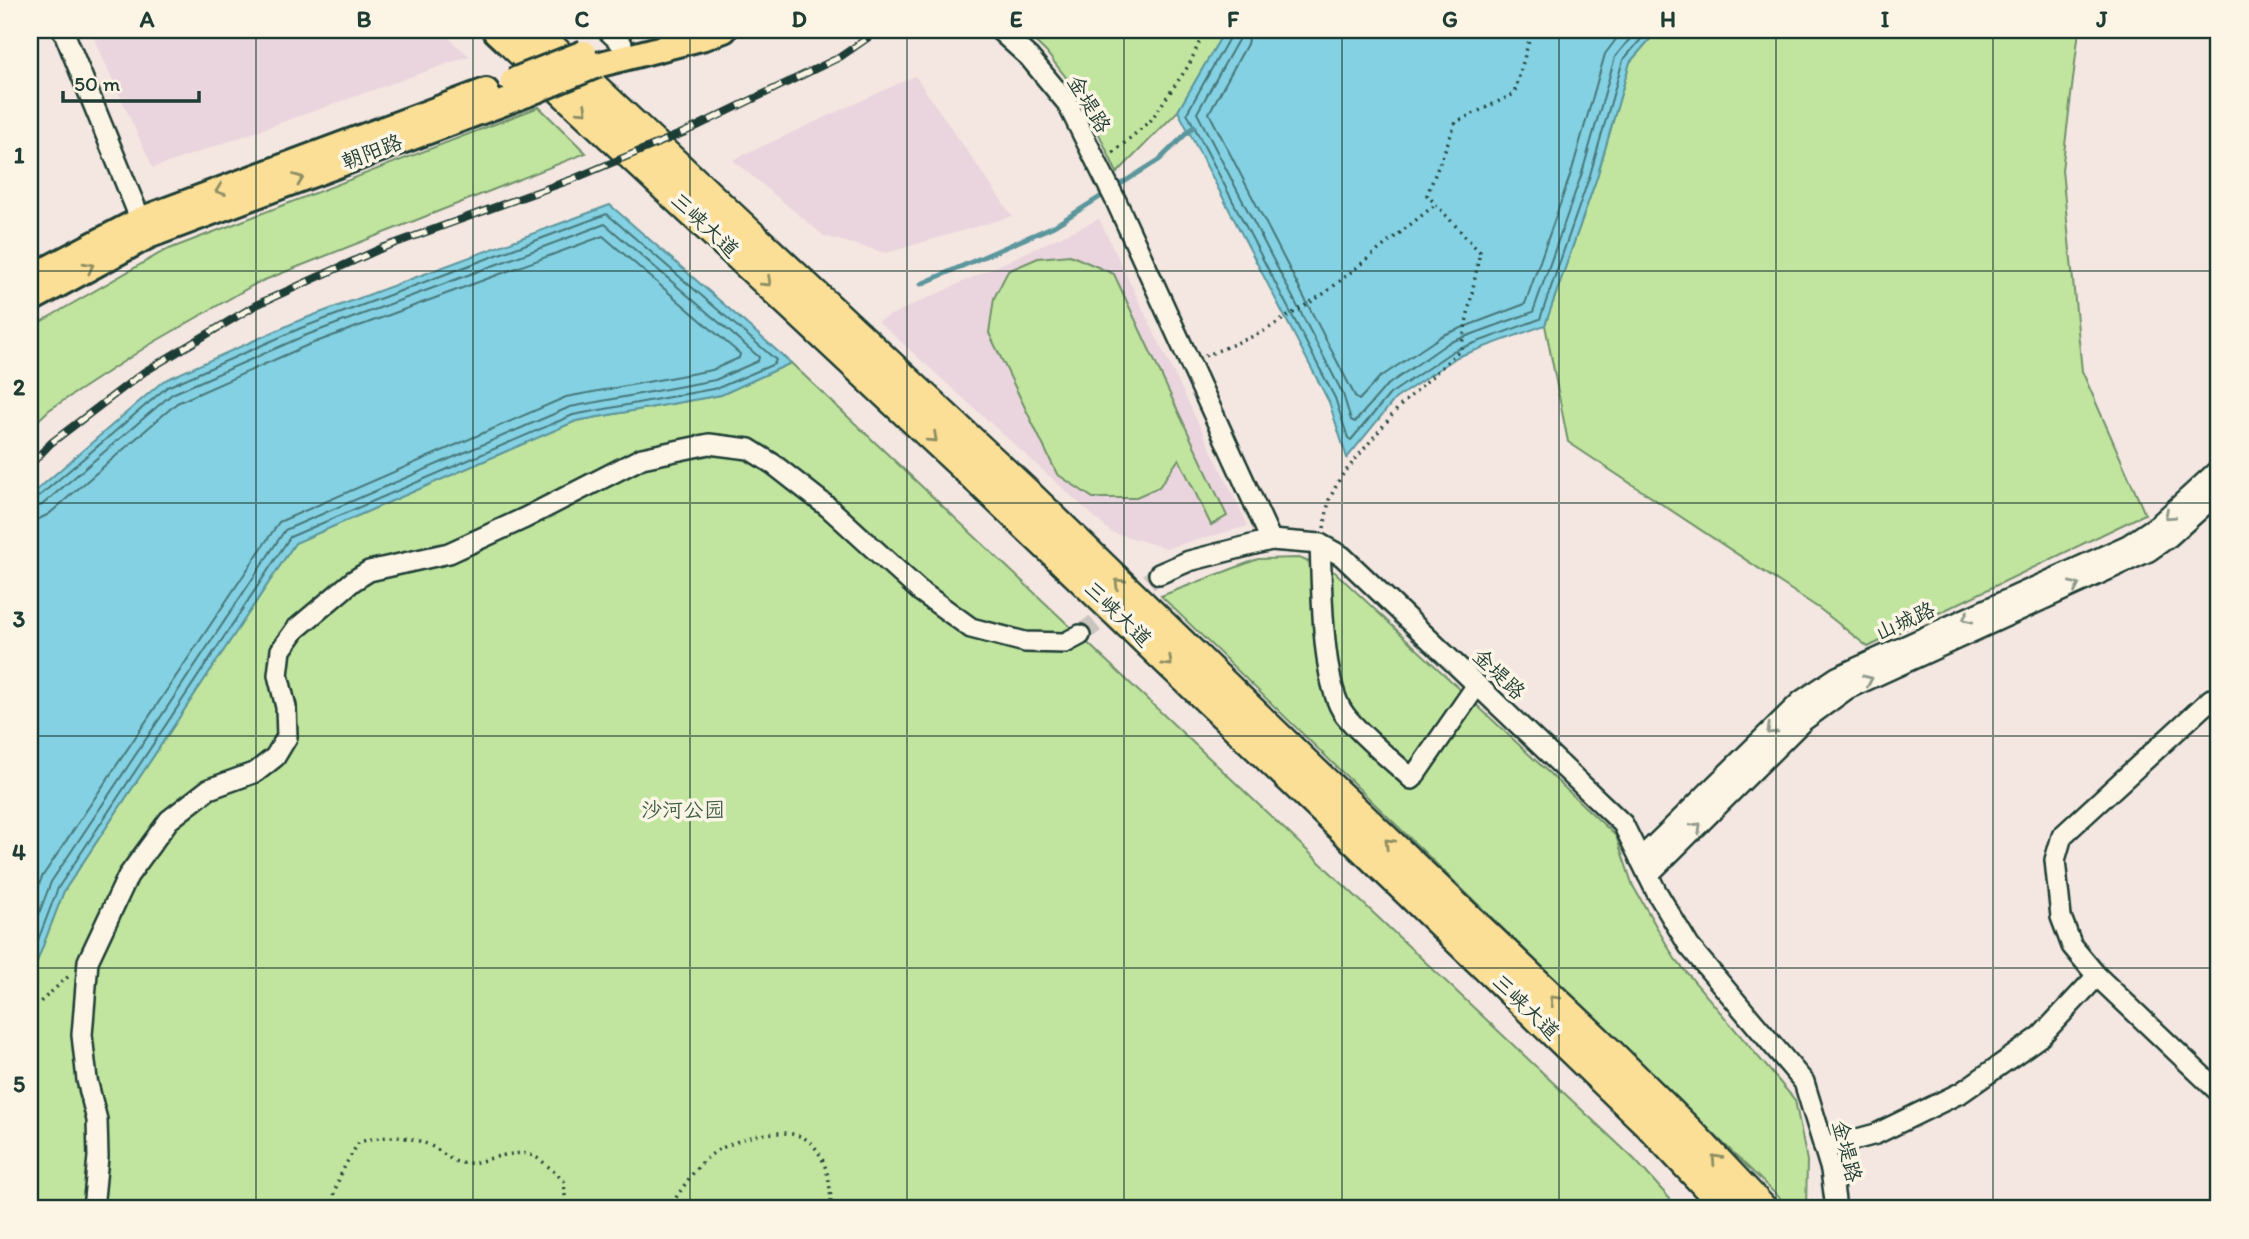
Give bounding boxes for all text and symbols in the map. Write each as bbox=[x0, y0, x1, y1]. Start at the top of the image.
text: A bbox=[139, 5, 155, 33]
text: B bbox=[357, 5, 372, 33]
text: C bbox=[575, 5, 590, 33]
text: D bbox=[791, 5, 807, 33]
text: E bbox=[1010, 5, 1023, 33]
text: F bbox=[1227, 5, 1240, 33]
text: G bbox=[1442, 5, 1458, 33]
text: H bbox=[1660, 5, 1676, 33]
text: I bbox=[1881, 5, 1890, 33]
text: J bbox=[2095, 5, 2108, 33]
scale bar bbox=[63, 60, 200, 104]
street label: 金堤路 bbox=[1062, 70, 1116, 137]
text: 50 m bbox=[74, 71, 121, 96]
one-way arrow bbox=[575, 102, 588, 114]
street label: 朝阳路 bbox=[338, 129, 406, 174]
text: 1 bbox=[14, 141, 25, 169]
one-way arrow bbox=[292, 174, 304, 188]
one-way arrow bbox=[214, 182, 226, 196]
street label: 三峡大道 bbox=[666, 187, 745, 262]
one-way arrow bbox=[82, 262, 95, 275]
one-way arrow bbox=[759, 274, 772, 287]
text: 2 bbox=[13, 373, 26, 401]
one-way arrow bbox=[925, 429, 938, 442]
one-way arrow bbox=[2164, 507, 2177, 519]
street label: 三峡大道 bbox=[1079, 575, 1157, 652]
one-way arrow bbox=[1115, 579, 1128, 592]
one-way arrow bbox=[2068, 580, 2080, 594]
street label: 山城路 bbox=[1871, 596, 1939, 645]
text: 3 bbox=[13, 605, 26, 633]
one-way arrow bbox=[1962, 610, 1974, 624]
street label: 金堤路 bbox=[1468, 643, 1531, 705]
one-way arrow bbox=[1160, 654, 1173, 667]
one-way arrow bbox=[1861, 674, 1874, 688]
one-way arrow bbox=[1767, 722, 1780, 735]
park label: 沙河公园 bbox=[641, 797, 725, 822]
one-way arrow bbox=[1688, 822, 1701, 835]
text: 4 bbox=[12, 838, 26, 866]
one-way arrow bbox=[1384, 838, 1397, 851]
street label: 三峡大道 bbox=[1487, 968, 1565, 1045]
one-way arrow bbox=[1549, 995, 1562, 1008]
text: 5 bbox=[13, 1070, 25, 1098]
street label: 金堤路 bbox=[1828, 1117, 1867, 1184]
one-way arrow bbox=[1712, 1154, 1724, 1167]

